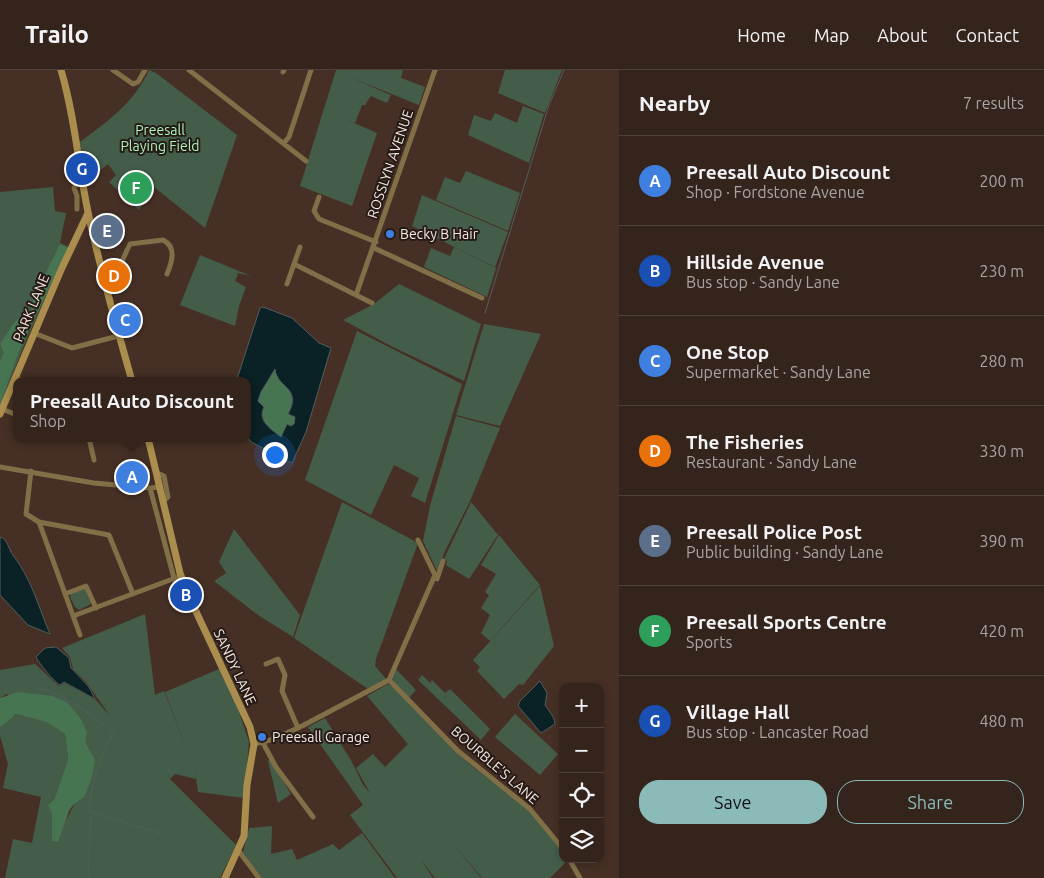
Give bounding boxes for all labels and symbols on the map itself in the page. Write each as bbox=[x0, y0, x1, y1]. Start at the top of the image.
street label: ROSSLYN AVENUE bbox=[364, 107, 416, 220]
park label: Preesall Playing Field bbox=[120, 122, 200, 154]
pin: G bbox=[66, 150, 98, 188]
pin: F bbox=[120, 169, 152, 207]
pin: E bbox=[91, 212, 123, 250]
place label: Becky B Hair bbox=[400, 226, 479, 242]
marker: Becky B Hair bbox=[384, 228, 396, 240]
pin: D bbox=[98, 257, 130, 295]
street label: PARK LANE bbox=[10, 272, 52, 344]
pin: C bbox=[109, 301, 141, 339]
your location bbox=[262, 442, 288, 468]
pin: A bbox=[116, 458, 148, 496]
pin: B bbox=[170, 576, 202, 614]
street label: SANDY LANE bbox=[210, 627, 260, 708]
street label: BOURBLE'S LANE bbox=[448, 723, 542, 807]
place label: Preesall Garage bbox=[272, 729, 370, 745]
marker: Preesall Garage bbox=[256, 731, 268, 743]

